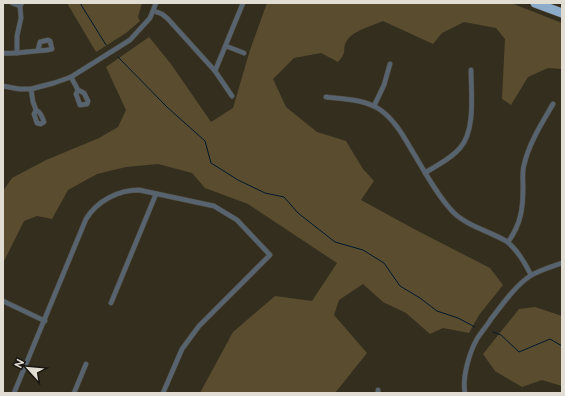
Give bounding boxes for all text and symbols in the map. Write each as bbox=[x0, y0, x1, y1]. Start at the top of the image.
north arrow bbox=[8, 348, 48, 388]
text: N bbox=[12, 357, 27, 370]

